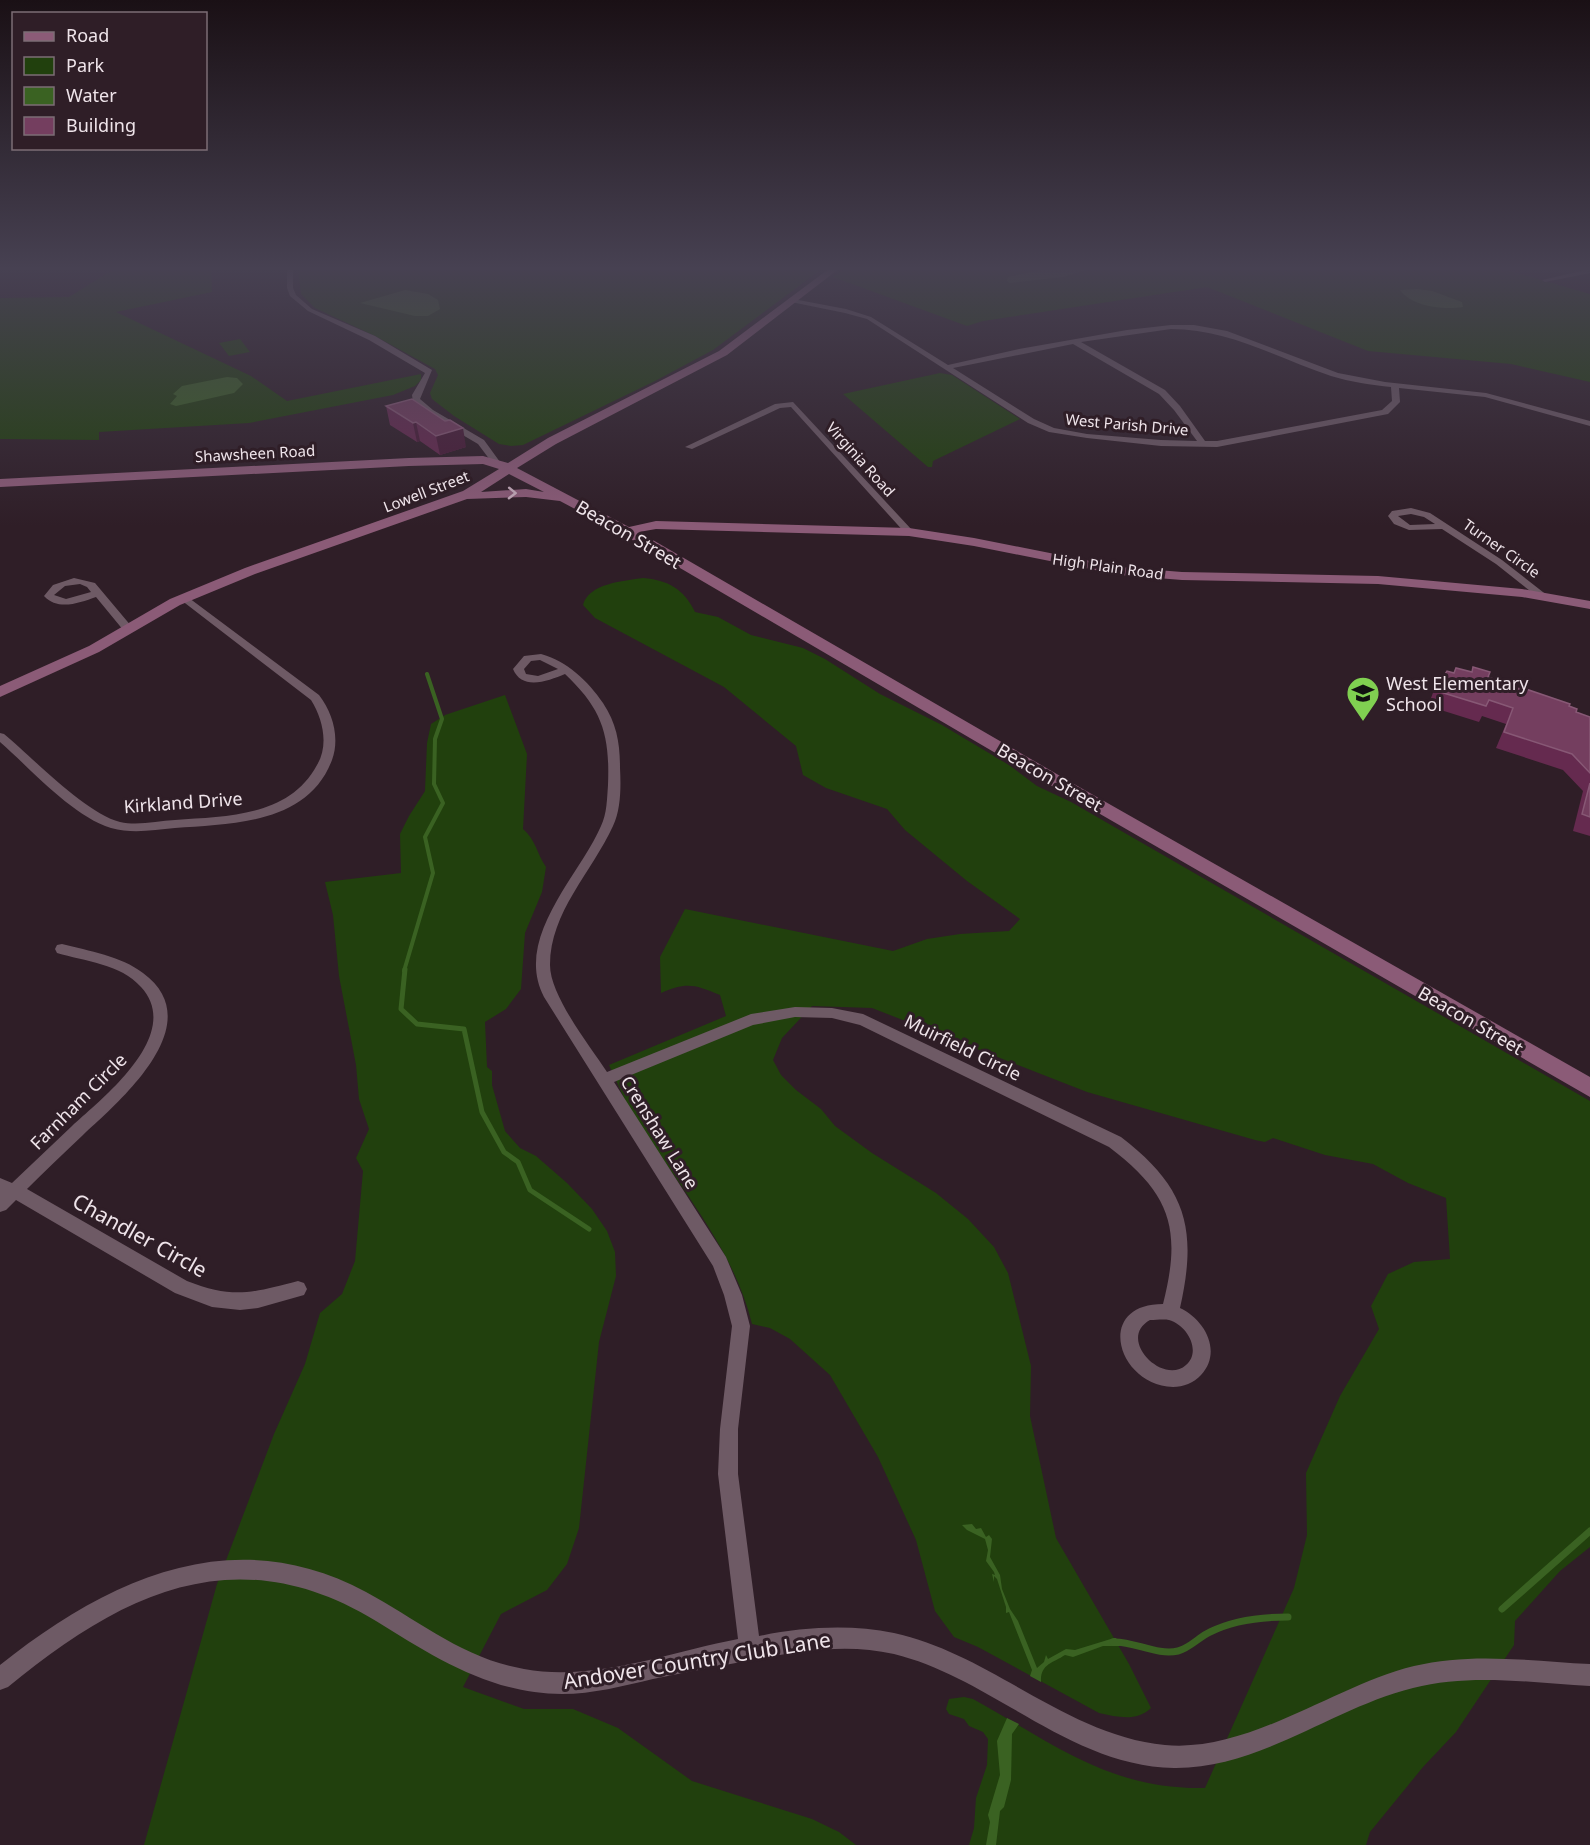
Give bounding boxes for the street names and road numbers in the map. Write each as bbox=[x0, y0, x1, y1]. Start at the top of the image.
street label: West Parish Drive bbox=[1065, 409, 1189, 439]
street label: Virginia Road bbox=[822, 418, 900, 500]
street label: Shawsheen Road bbox=[194, 440, 316, 466]
street label: Lowell Street bbox=[380, 465, 472, 517]
street label: Beacon Street bbox=[572, 494, 686, 574]
street label: Turner Circle bbox=[1460, 514, 1544, 582]
street label: High Plain Road bbox=[1051, 548, 1165, 584]
street label: Beacon Street bbox=[993, 737, 1107, 817]
street label: Kirkland Drive bbox=[123, 786, 243, 818]
street label: Beacon Street bbox=[1414, 980, 1528, 1060]
street label: Muirfield Circle bbox=[900, 1008, 1026, 1086]
street label: Farnham Circle bbox=[25, 1048, 131, 1154]
street label: Crenshaw Lane bbox=[616, 1071, 704, 1193]
street label: Chandler Circle bbox=[68, 1186, 212, 1284]
street label: Andover Country Club Lane bbox=[561, 1625, 833, 1695]

